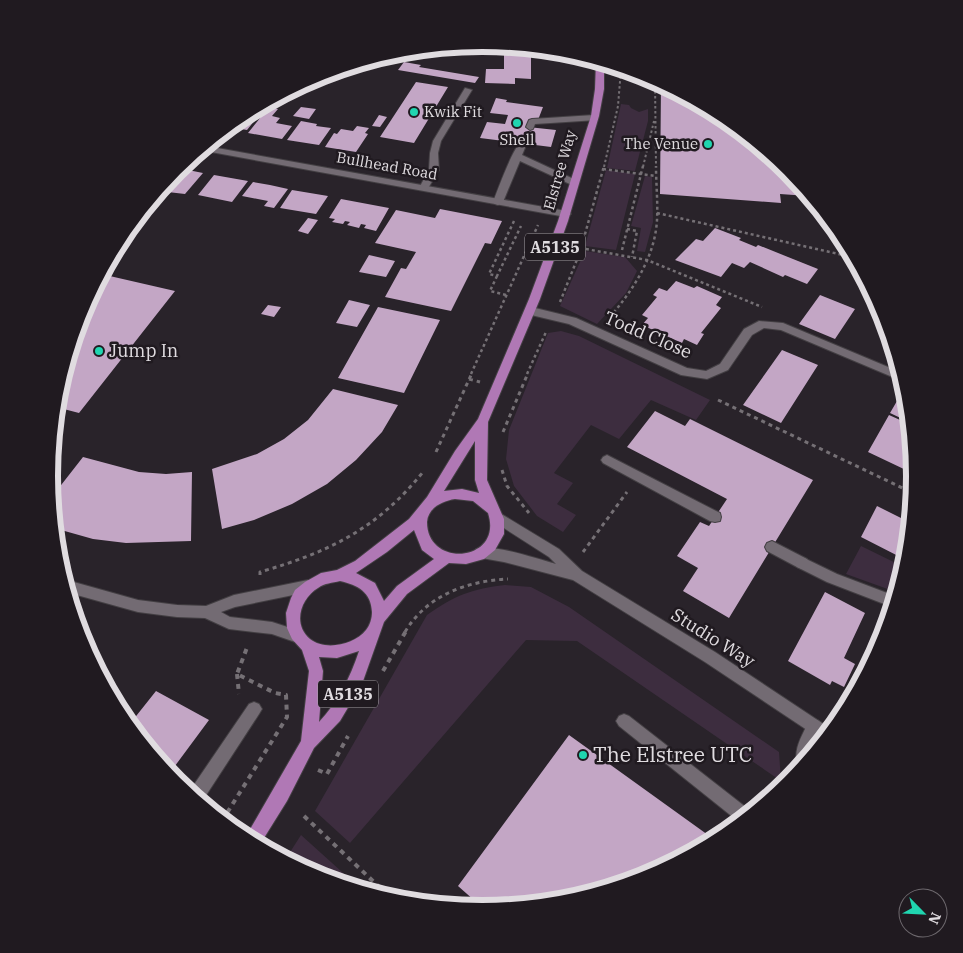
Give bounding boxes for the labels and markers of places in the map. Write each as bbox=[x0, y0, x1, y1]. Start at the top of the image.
place label: Kwik Fit bbox=[424, 102, 482, 121]
marker: Kwik Fit bbox=[408, 106, 420, 118]
marker: Shell bbox=[511, 117, 523, 129]
place label: Shell bbox=[499, 130, 535, 149]
place label: The Venue bbox=[623, 134, 698, 153]
marker: The Venue bbox=[702, 138, 714, 150]
place label: Jump In bbox=[109, 339, 178, 362]
marker: Jump In bbox=[93, 345, 105, 357]
place label: The Elstree UTC bbox=[593, 740, 752, 768]
marker: The Elstree UTC bbox=[577, 749, 589, 761]

